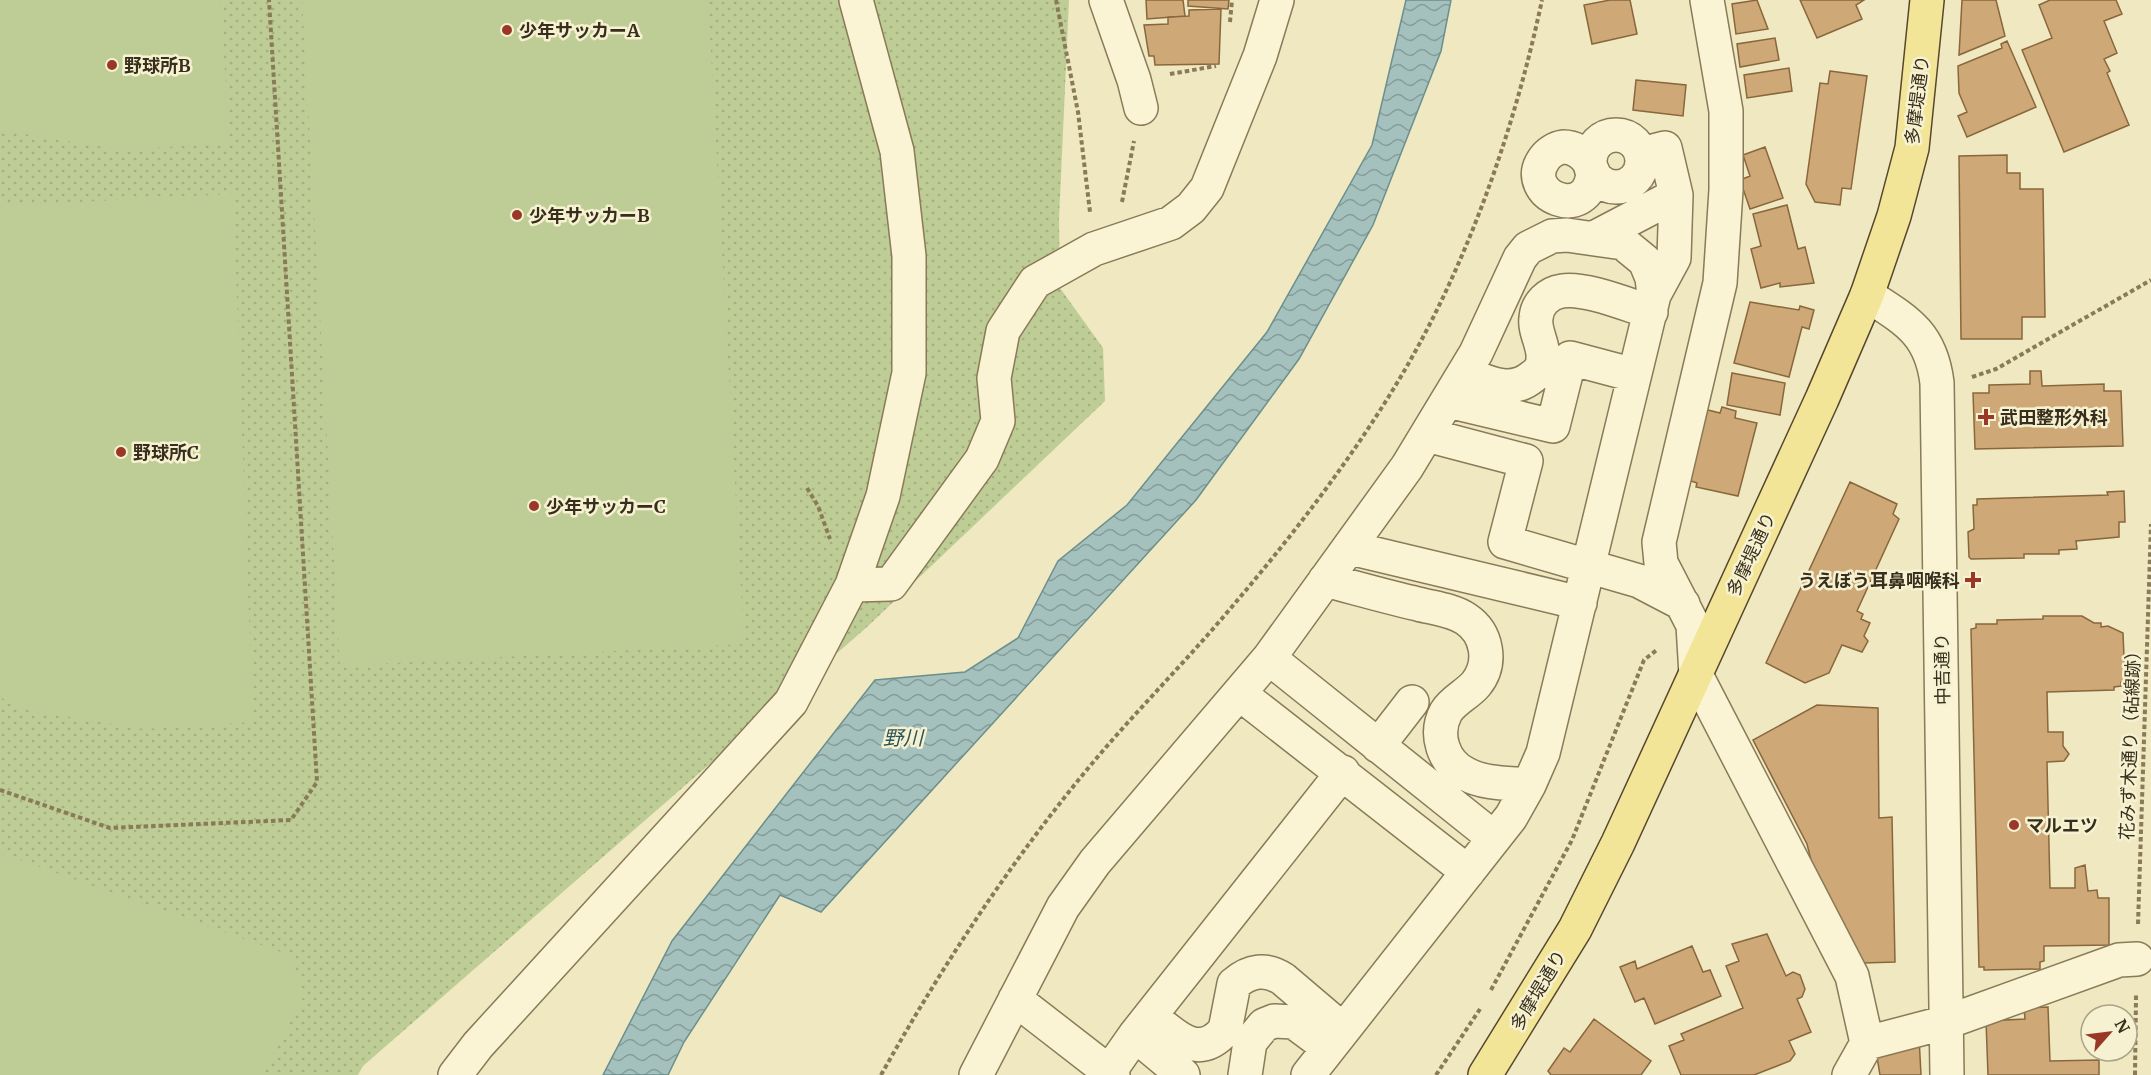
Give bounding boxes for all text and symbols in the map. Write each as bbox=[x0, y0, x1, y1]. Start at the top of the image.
place label: 少年サッカーA bbox=[519, 19, 640, 42]
marker: 少年サッカーA bbox=[500, 23, 514, 37]
place label: 野球所B bbox=[124, 54, 191, 77]
street label: 多摩堤通り bbox=[1900, 54, 1934, 146]
marker: 野球所B bbox=[105, 58, 119, 72]
place label: 少年サッカーB bbox=[529, 204, 650, 227]
marker: 少年サッカーB bbox=[510, 208, 524, 222]
place label: 武田整形外科 bbox=[2000, 406, 2108, 429]
marker: 武田整形外科 bbox=[1977, 408, 1995, 426]
place label: 野球所C bbox=[133, 441, 199, 464]
marker: 野球所C bbox=[114, 445, 128, 459]
place label: 少年サッカーC bbox=[546, 495, 666, 518]
marker: 少年サッカーC bbox=[527, 499, 541, 513]
street label: 多摩堤通り bbox=[1722, 508, 1780, 600]
place label: うえぼう耳鼻咽喉科 bbox=[1798, 569, 1960, 592]
marker: うえぼう耳鼻咽喉科 bbox=[1964, 571, 1982, 589]
street label: 中吉通り bbox=[1930, 633, 1954, 705]
street label: 花みず木通り（砧線跡） bbox=[2115, 642, 2145, 840]
water label: 野川 bbox=[883, 725, 925, 750]
place label: マルエツ bbox=[2026, 814, 2098, 837]
marker: マルエツ bbox=[2007, 818, 2021, 832]
street label: 多摩堤通り bbox=[1505, 946, 1571, 1034]
north arrow bbox=[2079, 1003, 2139, 1063]
text: N bbox=[2110, 1016, 2134, 1037]

